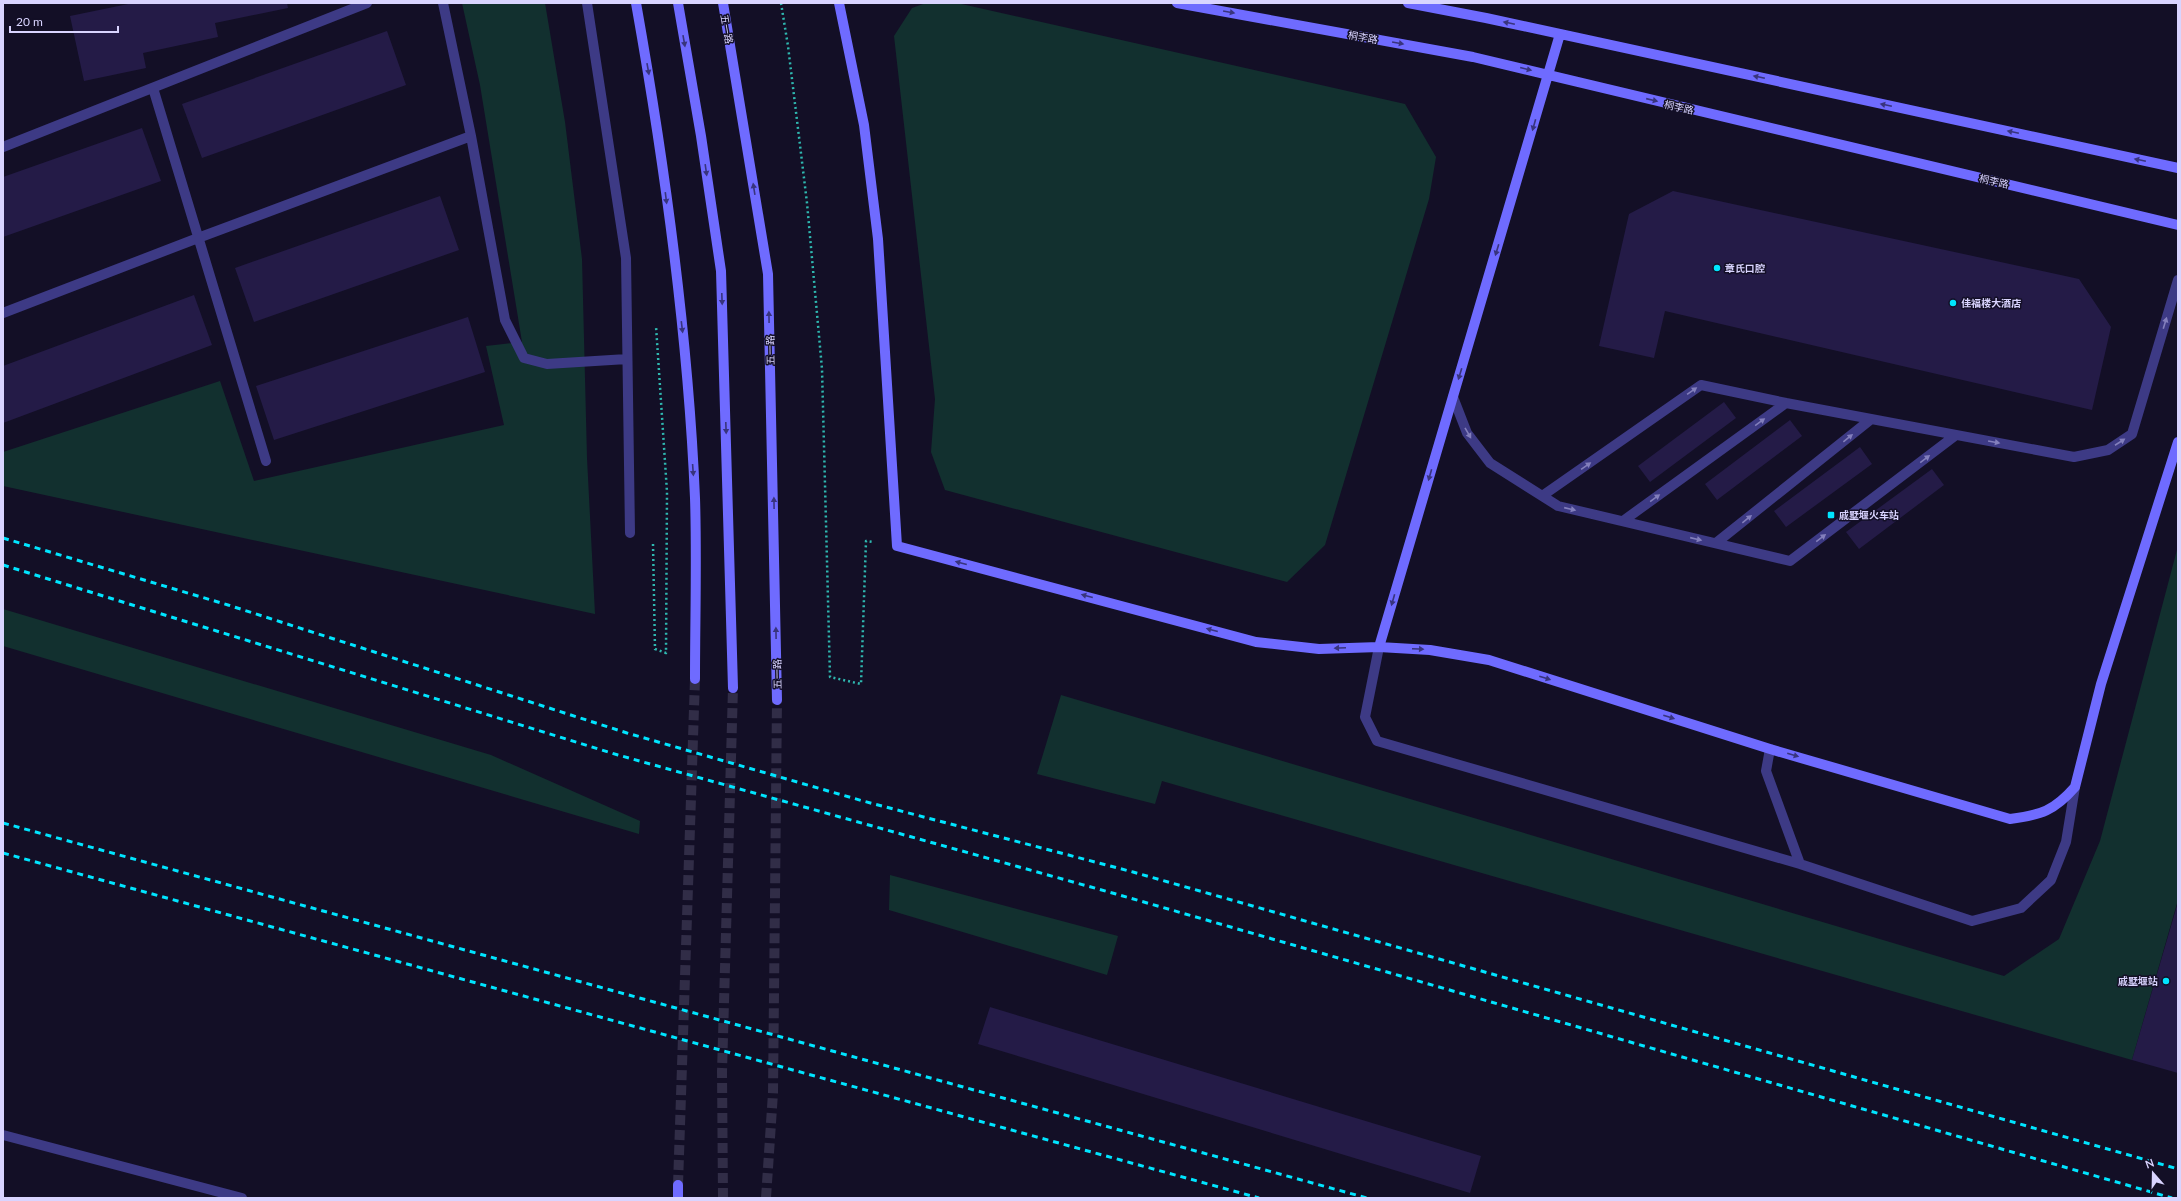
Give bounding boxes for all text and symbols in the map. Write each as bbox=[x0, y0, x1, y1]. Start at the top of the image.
scale bar bbox=[10, 8, 118, 34]
one-way arrow bbox=[1223, 10, 1235, 16]
street label: 五一路 bbox=[718, 13, 736, 45]
text: 20 m bbox=[16, 14, 43, 29]
one-way arrow bbox=[1502, 19, 1515, 25]
street label: 桐李路 bbox=[1347, 28, 1379, 46]
one-way arrow bbox=[682, 35, 688, 48]
one-way arrow bbox=[1392, 40, 1405, 46]
one-way arrow bbox=[645, 63, 651, 75]
one-way arrow bbox=[1519, 67, 1532, 73]
one-way arrow bbox=[1753, 73, 1765, 79]
one-way arrow bbox=[1646, 98, 1658, 104]
street label: 桐李路 bbox=[1663, 98, 1695, 116]
one-way arrow bbox=[1880, 101, 1892, 107]
one-way arrow bbox=[1531, 119, 1537, 131]
one-way arrow bbox=[2007, 129, 2019, 135]
one-way arrow bbox=[2134, 156, 2146, 162]
one-way arrow bbox=[703, 164, 709, 176]
street label: 桐李路 bbox=[1978, 172, 2010, 190]
one-way arrow bbox=[751, 183, 757, 195]
one-way arrow bbox=[663, 192, 669, 204]
one-way arrow bbox=[1494, 244, 1500, 256]
place label: 章氏口腔 bbox=[1725, 262, 1765, 274]
marker: 章氏口腔 bbox=[1712, 263, 1722, 273]
one-way arrow bbox=[718, 293, 725, 305]
place label: 佳福楼大酒店 bbox=[1961, 297, 2021, 309]
marker: 佳福楼大酒店 bbox=[1948, 298, 1958, 308]
one-way arrow bbox=[766, 311, 773, 323]
one-way arrow bbox=[2162, 317, 2168, 329]
one-way arrow bbox=[679, 321, 685, 333]
street label: 五一路 bbox=[764, 335, 776, 365]
one-way arrow bbox=[1457, 368, 1463, 380]
one-way arrow bbox=[1687, 387, 1697, 395]
one-way arrow bbox=[1755, 418, 1765, 426]
one-way arrow bbox=[723, 422, 729, 435]
one-way arrow bbox=[1465, 427, 1472, 439]
one-way arrow bbox=[1843, 433, 1854, 442]
one-way arrow bbox=[2115, 438, 2125, 446]
one-way arrow bbox=[1988, 439, 2000, 445]
one-way arrow bbox=[1919, 455, 1930, 463]
one-way arrow bbox=[1580, 462, 1591, 470]
one-way arrow bbox=[689, 464, 696, 476]
one-way arrow bbox=[1427, 469, 1433, 481]
one-way arrow bbox=[1650, 494, 1660, 502]
one-way arrow bbox=[771, 496, 777, 509]
one-way arrow bbox=[1564, 506, 1576, 512]
place label: 戚墅堰火车站 bbox=[1839, 509, 1899, 521]
marker: 戚墅堰火车站 bbox=[1826, 510, 1836, 520]
one-way arrow bbox=[1741, 515, 1752, 523]
one-way arrow bbox=[1816, 534, 1827, 542]
one-way arrow bbox=[1690, 536, 1703, 542]
one-way arrow bbox=[955, 560, 967, 566]
one-way arrow bbox=[1081, 593, 1093, 599]
one-way arrow bbox=[1390, 594, 1396, 606]
one-way arrow bbox=[773, 626, 779, 639]
one-way arrow bbox=[1206, 627, 1218, 633]
one-way arrow bbox=[1334, 645, 1346, 652]
one-way arrow bbox=[1412, 646, 1425, 652]
street label: 五一路 bbox=[771, 659, 783, 689]
one-way arrow bbox=[1539, 675, 1551, 681]
one-way arrow bbox=[1663, 714, 1675, 720]
one-way arrow bbox=[1786, 753, 1799, 759]
place label: 戚墅堰站 bbox=[2118, 975, 2158, 987]
marker: 戚墅堰站 bbox=[2161, 976, 2171, 986]
north arrow bbox=[2133, 1153, 2173, 1193]
text: N bbox=[2143, 1156, 2156, 1171]

